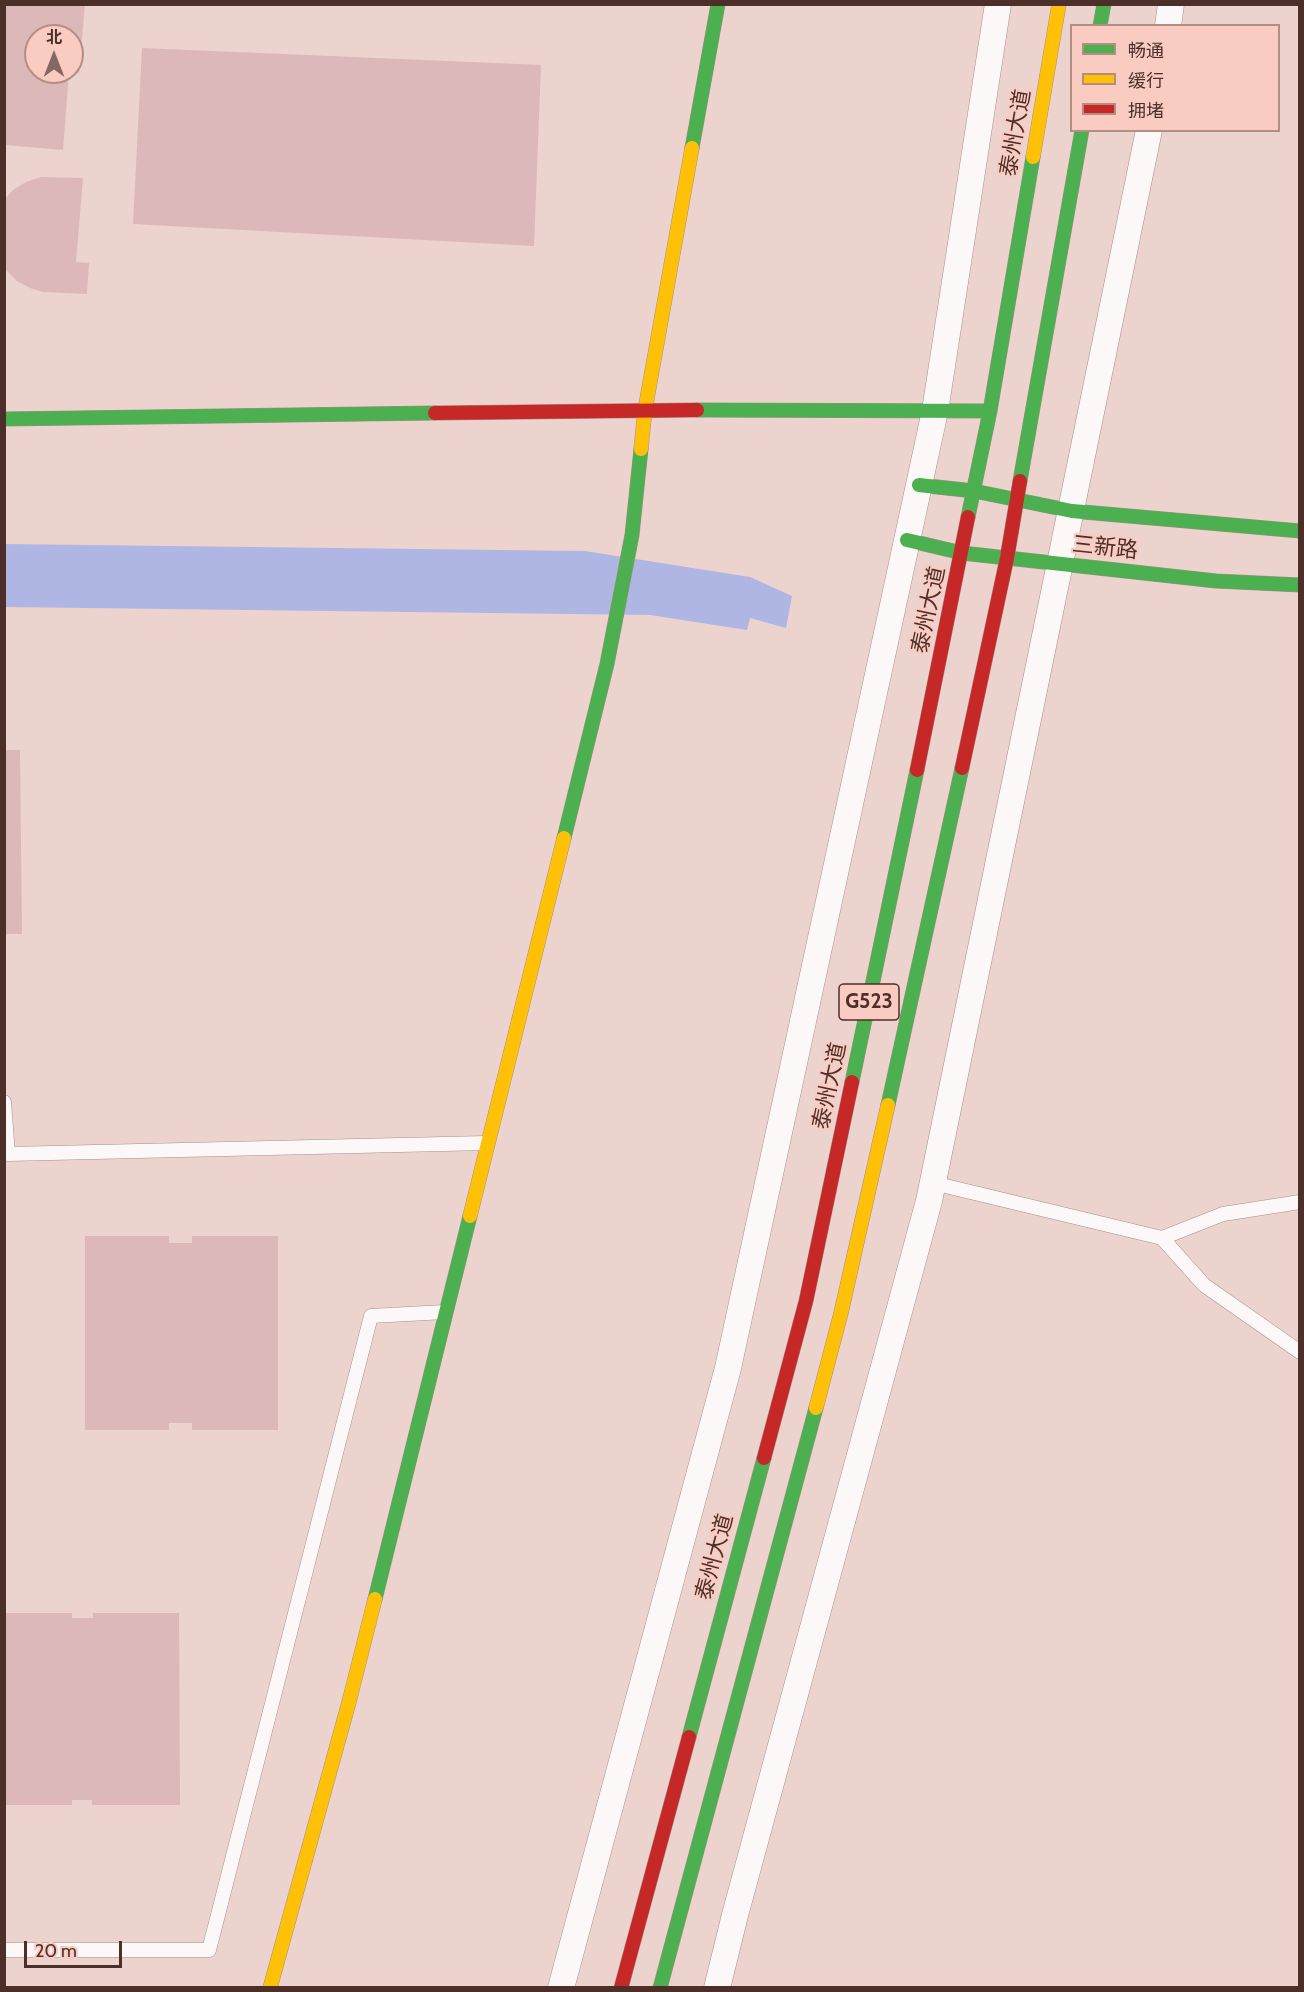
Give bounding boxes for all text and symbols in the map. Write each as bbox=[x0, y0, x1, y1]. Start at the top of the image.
north arrow bbox=[24, 24, 84, 84]
legend bbox=[1070, 24, 1280, 132]
text: 北 bbox=[46, 28, 62, 47]
text: 畅通 bbox=[1128, 40, 1164, 62]
text: 缓行 bbox=[1128, 70, 1164, 92]
street label: 泰州大道 bbox=[995, 87, 1037, 179]
text: 拥堵 bbox=[1128, 100, 1164, 122]
street label: 三新路 bbox=[1071, 531, 1139, 565]
street label: 泰州大道 bbox=[907, 564, 951, 656]
road number: G523 bbox=[839, 984, 899, 1020]
street label: 泰州大道 bbox=[808, 1040, 852, 1132]
street label: 泰州大道 bbox=[691, 1511, 739, 1603]
scale bar bbox=[27, 1929, 124, 1967]
text: 20 m bbox=[35, 1940, 77, 1962]

